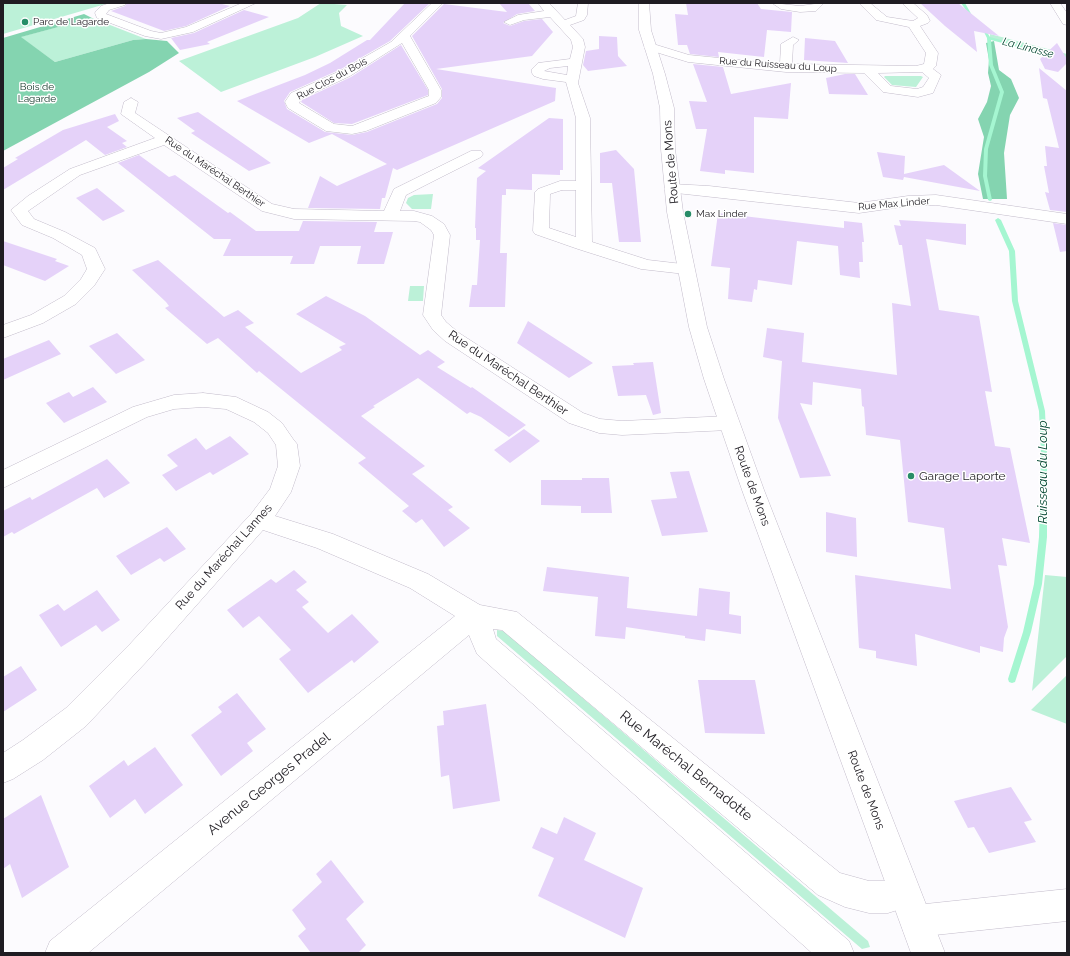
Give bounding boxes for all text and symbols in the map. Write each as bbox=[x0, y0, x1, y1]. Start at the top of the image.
place label: Parc de Lagarde bbox=[33, 16, 109, 28]
marker: Parc de Lagarde bbox=[20, 17, 30, 27]
water label: La Linasse bbox=[1001, 35, 1055, 61]
street label: Rue Clos du Bois bbox=[295, 55, 369, 103]
street label: Rue du Ruisseau du Loup bbox=[719, 55, 837, 75]
park label: Bois de Lagarde bbox=[18, 81, 56, 104]
street label: Route de Mons bbox=[660, 120, 682, 204]
street label: Rue du Maréchal Berthier bbox=[163, 134, 267, 210]
street label: Rue Max Linder bbox=[858, 195, 930, 213]
place label: Max Linder bbox=[696, 208, 747, 220]
marker: Max Linder bbox=[683, 209, 693, 219]
street label: Rue du Maréchal Berthier bbox=[445, 328, 571, 418]
water label: Ruisseau du Loup bbox=[1035, 420, 1051, 524]
street label: Route de Mons bbox=[731, 444, 773, 528]
place label: Garage Laporte bbox=[919, 469, 1006, 483]
marker: Garage Laporte bbox=[906, 471, 916, 481]
street label: Rue du Maréchal Lannes bbox=[173, 501, 275, 613]
street label: Rue Maréchal Bernadotte bbox=[616, 707, 756, 825]
street label: Avenue Georges Pradel bbox=[204, 729, 334, 839]
street label: Route de Mons bbox=[844, 748, 888, 832]

